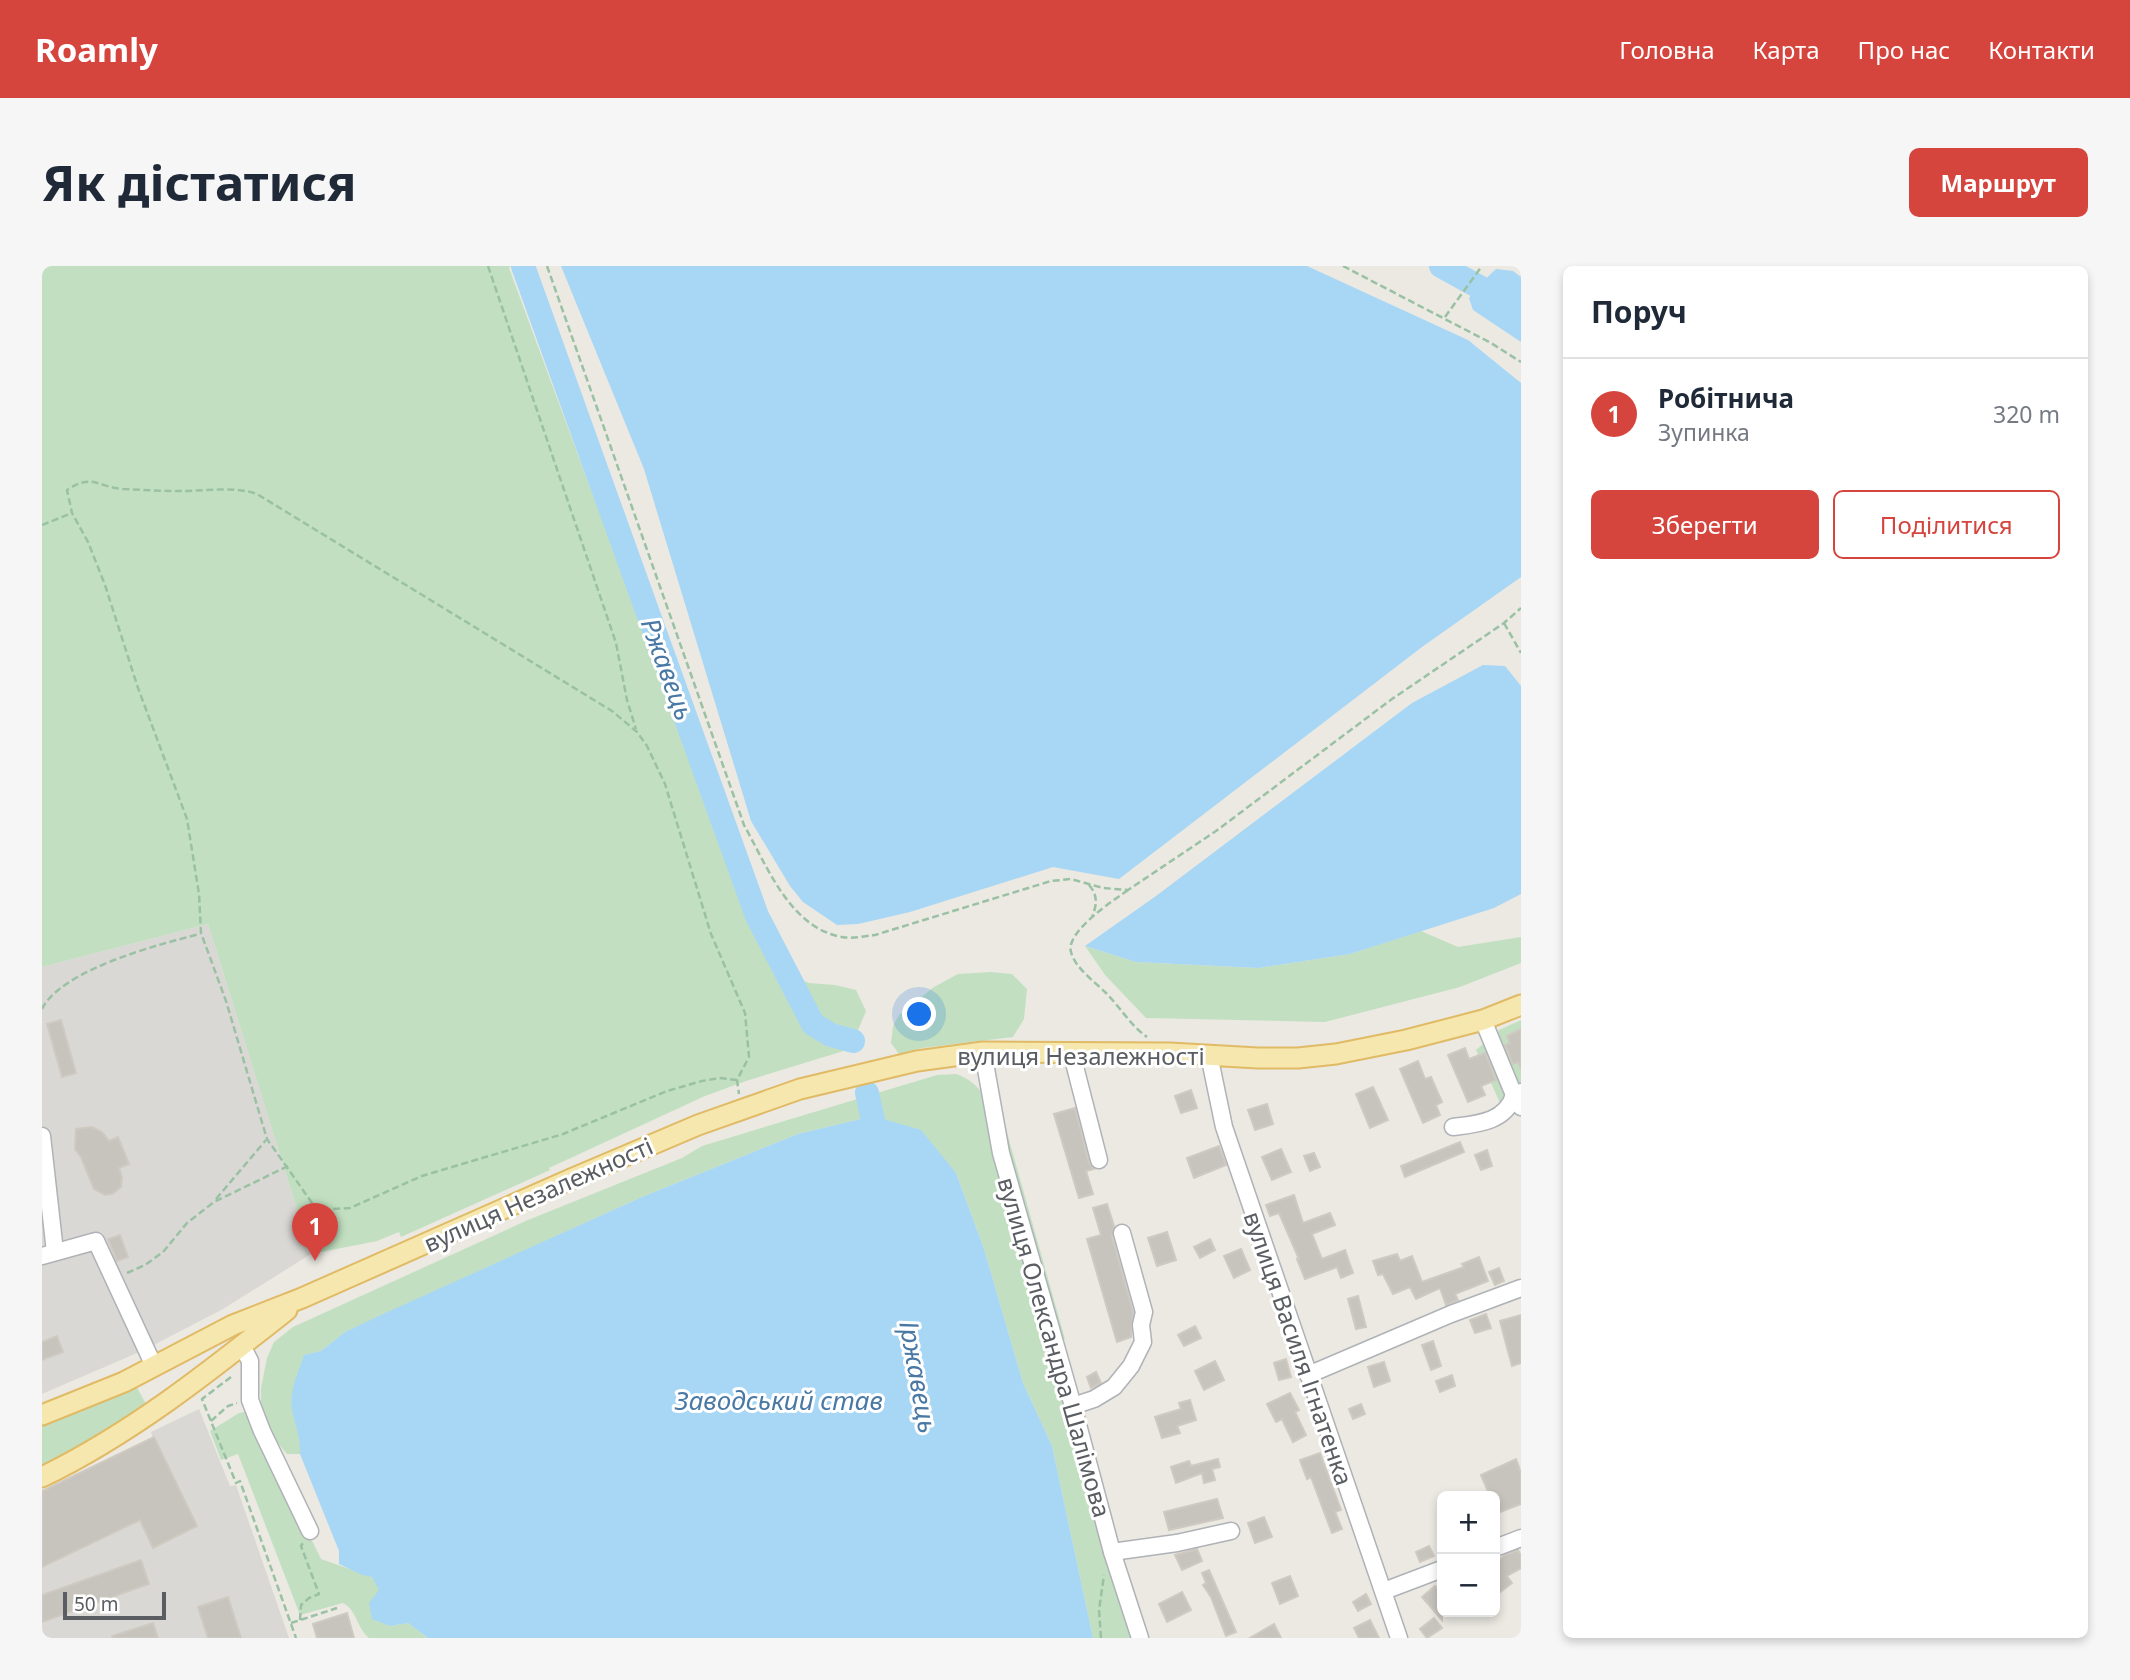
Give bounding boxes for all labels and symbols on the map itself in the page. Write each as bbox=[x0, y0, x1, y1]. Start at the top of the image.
water label: Ржавець bbox=[633, 613, 703, 725]
your location bbox=[902, 997, 936, 1031]
street label: вулиця Незалежності bbox=[957, 1039, 1205, 1072]
street label: вулиця Незалежності bbox=[418, 1129, 658, 1259]
street label: вулиця Олександра Шалімова bbox=[991, 1173, 1119, 1521]
pin: 1 bbox=[292, 1203, 338, 1261]
street label: вулиця Василя Ігнатенка bbox=[1237, 1207, 1361, 1489]
water label: Іржавець bbox=[891, 1318, 947, 1436]
water label: Заводський став bbox=[674, 1382, 883, 1418]
scale bar bbox=[63, 1589, 166, 1621]

